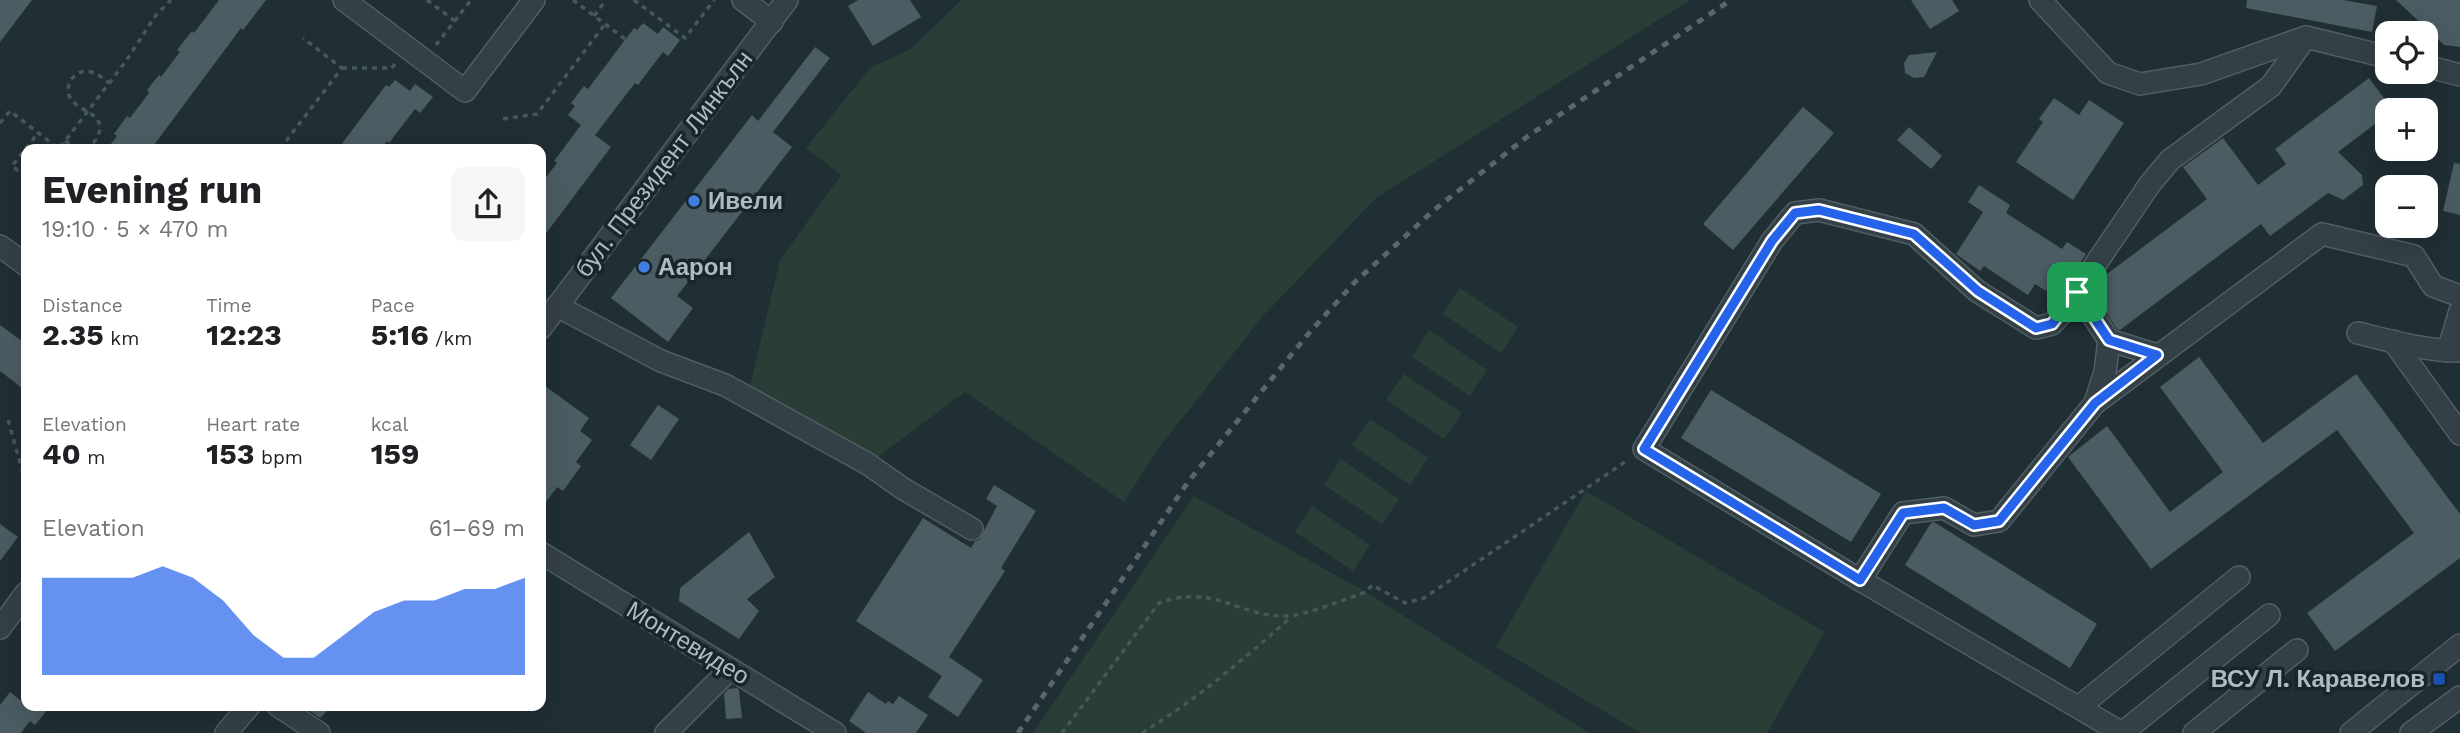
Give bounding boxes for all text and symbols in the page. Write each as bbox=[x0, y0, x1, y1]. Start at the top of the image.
map controls bbox=[2375, 21, 2438, 238]
button: locate bbox=[2375, 21, 2438, 84]
street label: бул. Президент Линкълн bbox=[570, 45, 758, 283]
button: + bbox=[2375, 98, 2438, 161]
button: share bbox=[451, 167, 525, 241]
text: Evening run bbox=[42, 168, 262, 212]
button: − bbox=[2375, 175, 2438, 238]
place label: Ивели bbox=[708, 187, 783, 215]
marker: Ивели bbox=[686, 193, 702, 209]
text: 19:10 · 5 × 470 m bbox=[42, 216, 229, 243]
place label: Аарон bbox=[658, 253, 733, 281]
marker: Аарон bbox=[636, 259, 652, 275]
pin bbox=[2047, 262, 2107, 322]
icon: arrive bbox=[2058, 273, 2096, 311]
text: Distance bbox=[42, 294, 123, 317]
text: Time bbox=[206, 294, 252, 317]
text: Pace bbox=[371, 294, 415, 317]
text: 2.35 bbox=[42, 317, 104, 352]
text: 12:23 bbox=[206, 317, 282, 352]
text: 5:16 bbox=[371, 317, 429, 352]
text: km bbox=[104, 327, 139, 350]
text: /km bbox=[429, 327, 472, 350]
text: Elevation bbox=[42, 413, 127, 436]
text: Heart rate bbox=[206, 413, 300, 436]
text: kcal bbox=[371, 413, 408, 436]
text: 40 bbox=[42, 436, 81, 471]
text: 153 bbox=[206, 436, 255, 471]
text: 159 bbox=[371, 436, 420, 471]
text: m bbox=[81, 446, 105, 469]
text: bpm bbox=[255, 446, 303, 469]
text: Elevation bbox=[42, 515, 145, 542]
text: 61–69 m bbox=[429, 515, 525, 542]
street label: Монтевидео bbox=[622, 596, 754, 690]
place label: ВСУ Л. Каравелов bbox=[2211, 665, 2425, 693]
marker: ВСУ Л. Каравелов bbox=[2431, 671, 2447, 687]

